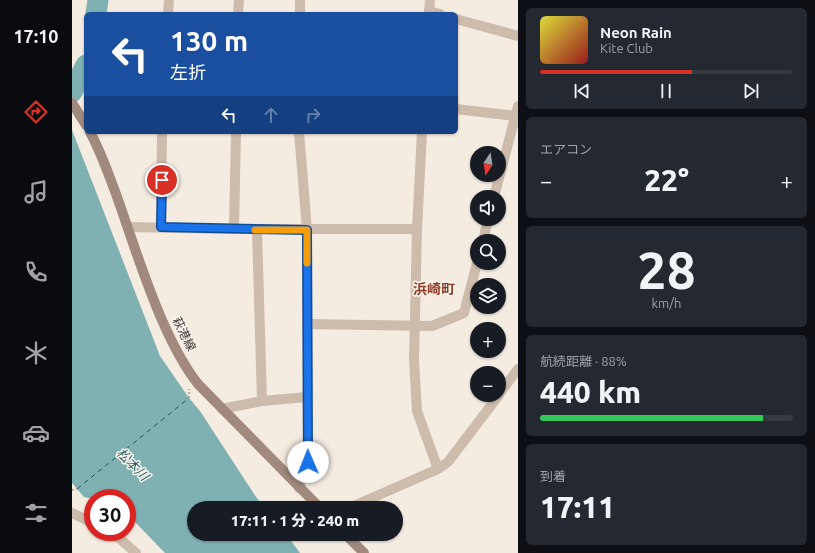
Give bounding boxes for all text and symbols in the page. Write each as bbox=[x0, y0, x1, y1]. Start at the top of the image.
text: Neon Rain bbox=[600, 24, 672, 41]
text: 130 m bbox=[170, 25, 248, 56]
text: 17:10 bbox=[13, 26, 59, 46]
icon: left bbox=[104, 28, 156, 80]
text: Kite Club bbox=[600, 41, 653, 55]
text: 左折 bbox=[170, 62, 206, 82]
icon: previous bbox=[571, 80, 593, 102]
icon: pause bbox=[655, 80, 677, 102]
icon: next bbox=[740, 80, 762, 102]
icon: directions bbox=[22, 98, 50, 126]
icon: left bbox=[218, 104, 240, 126]
icon: ahead bbox=[260, 104, 282, 126]
icon: right bbox=[302, 104, 324, 126]
text: エアコン bbox=[540, 142, 592, 156]
north arrow bbox=[470, 146, 506, 182]
map controls bbox=[470, 146, 506, 402]
pin bbox=[145, 163, 179, 197]
text: 22° bbox=[644, 163, 689, 197]
text: − bbox=[540, 168, 552, 193]
text: + bbox=[781, 168, 793, 193]
icon: arrive bbox=[151, 169, 173, 191]
icon: music bbox=[22, 178, 50, 206]
button: sound bbox=[470, 190, 506, 226]
button: search bbox=[470, 234, 506, 270]
text: 28 bbox=[637, 241, 696, 299]
icon: phone bbox=[22, 258, 50, 286]
button: layers bbox=[470, 278, 506, 314]
district label: 浜崎町 bbox=[413, 281, 455, 297]
text: km/h bbox=[651, 296, 682, 310]
street label: 萩港線 bbox=[170, 315, 198, 353]
button: + bbox=[470, 322, 506, 358]
icon: climate bbox=[22, 339, 50, 367]
text: 航続距離 · 88% bbox=[540, 354, 627, 368]
button: − bbox=[470, 366, 506, 402]
text: 440 km bbox=[540, 375, 641, 409]
icon: car bbox=[22, 419, 50, 447]
position arrow bbox=[287, 441, 329, 483]
water label: 松本川 bbox=[114, 445, 153, 484]
text: 到着 bbox=[540, 469, 566, 483]
speed limit sign: 30 bbox=[84, 489, 136, 541]
text: 17:11 bbox=[540, 490, 615, 524]
icon: filters bbox=[22, 499, 50, 527]
text: 17:11 · 1 分 · 240 m bbox=[231, 512, 359, 529]

